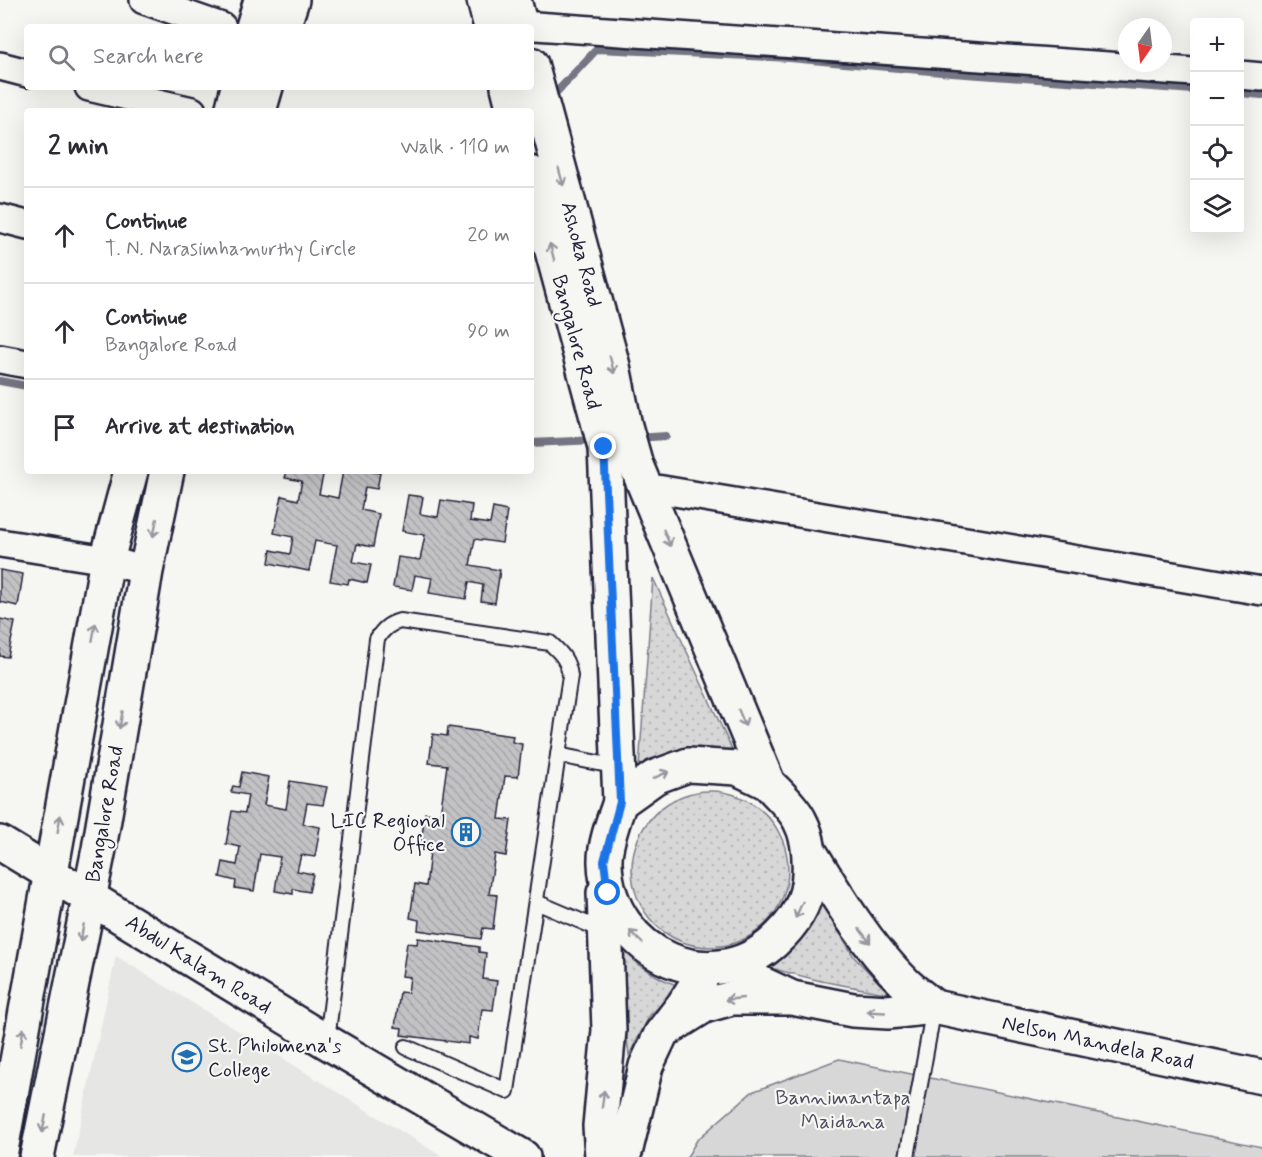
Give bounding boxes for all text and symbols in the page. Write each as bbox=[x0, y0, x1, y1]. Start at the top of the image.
north arrow bbox=[1118, 18, 1172, 72]
map controls bbox=[1190, 18, 1244, 234]
button: + bbox=[1190, 18, 1244, 72]
search box bbox=[24, 24, 534, 90]
icon: search bbox=[45, 41, 78, 74]
text: Search here bbox=[93, 43, 204, 71]
button: − bbox=[1190, 72, 1244, 126]
button: locate bbox=[1190, 126, 1244, 180]
text: 2 min bbox=[48, 130, 109, 164]
text: Walk · 110 m bbox=[401, 134, 510, 161]
one-way arrow bbox=[556, 167, 568, 186]
button: layers bbox=[1190, 180, 1244, 234]
street label: Ashoka Road bbox=[553, 198, 609, 310]
text: Continue bbox=[105, 208, 187, 236]
icon: ahead bbox=[48, 219, 81, 252]
text: 20 m bbox=[467, 222, 510, 249]
text: T. N. Narasimhamurthy Circle bbox=[105, 236, 356, 263]
one-way arrow bbox=[546, 243, 558, 262]
street label: Bangalore Road bbox=[544, 272, 607, 413]
text: Continue bbox=[105, 304, 187, 332]
icon: ahead bbox=[48, 315, 81, 348]
text: 90 m bbox=[467, 318, 510, 345]
text: Bangalore Road bbox=[105, 332, 237, 359]
one-way arrow bbox=[606, 355, 618, 374]
icon: arrive bbox=[48, 411, 81, 444]
text: Arrive at destination bbox=[105, 413, 295, 441]
route end bbox=[590, 433, 616, 459]
one-way arrow bbox=[149, 518, 160, 538]
one-way arrow bbox=[662, 528, 673, 547]
one-way arrow bbox=[89, 623, 100, 642]
one-way arrow bbox=[737, 709, 748, 727]
one-way arrow bbox=[115, 710, 126, 730]
street label: Bangalore Road bbox=[79, 744, 132, 885]
one-way arrow bbox=[651, 769, 669, 781]
place label: LIC Regional Office bbox=[331, 807, 445, 859]
one-way arrow bbox=[54, 815, 65, 834]
building icon: LIC Regional Office bbox=[450, 816, 482, 848]
route start bbox=[594, 879, 620, 905]
one-way arrow bbox=[792, 901, 804, 919]
street label: Abdul Kalam Road bbox=[120, 909, 277, 1021]
one-way arrow bbox=[76, 922, 87, 942]
one-way arrow bbox=[859, 928, 872, 944]
one-way arrow bbox=[628, 929, 643, 944]
one-way arrow bbox=[724, 994, 744, 1005]
one-way arrow bbox=[867, 1006, 887, 1017]
street label: Nelson Mandela Road bbox=[1000, 1009, 1196, 1077]
one-way arrow bbox=[16, 1027, 27, 1047]
place label: St. Philomena's College bbox=[208, 1032, 342, 1084]
school or university icon: St. Philomena's College bbox=[171, 1041, 203, 1073]
park label: Bannimantapa Maidana bbox=[775, 1084, 911, 1136]
one-way arrow bbox=[598, 1090, 609, 1109]
one-way arrow bbox=[38, 1114, 49, 1133]

